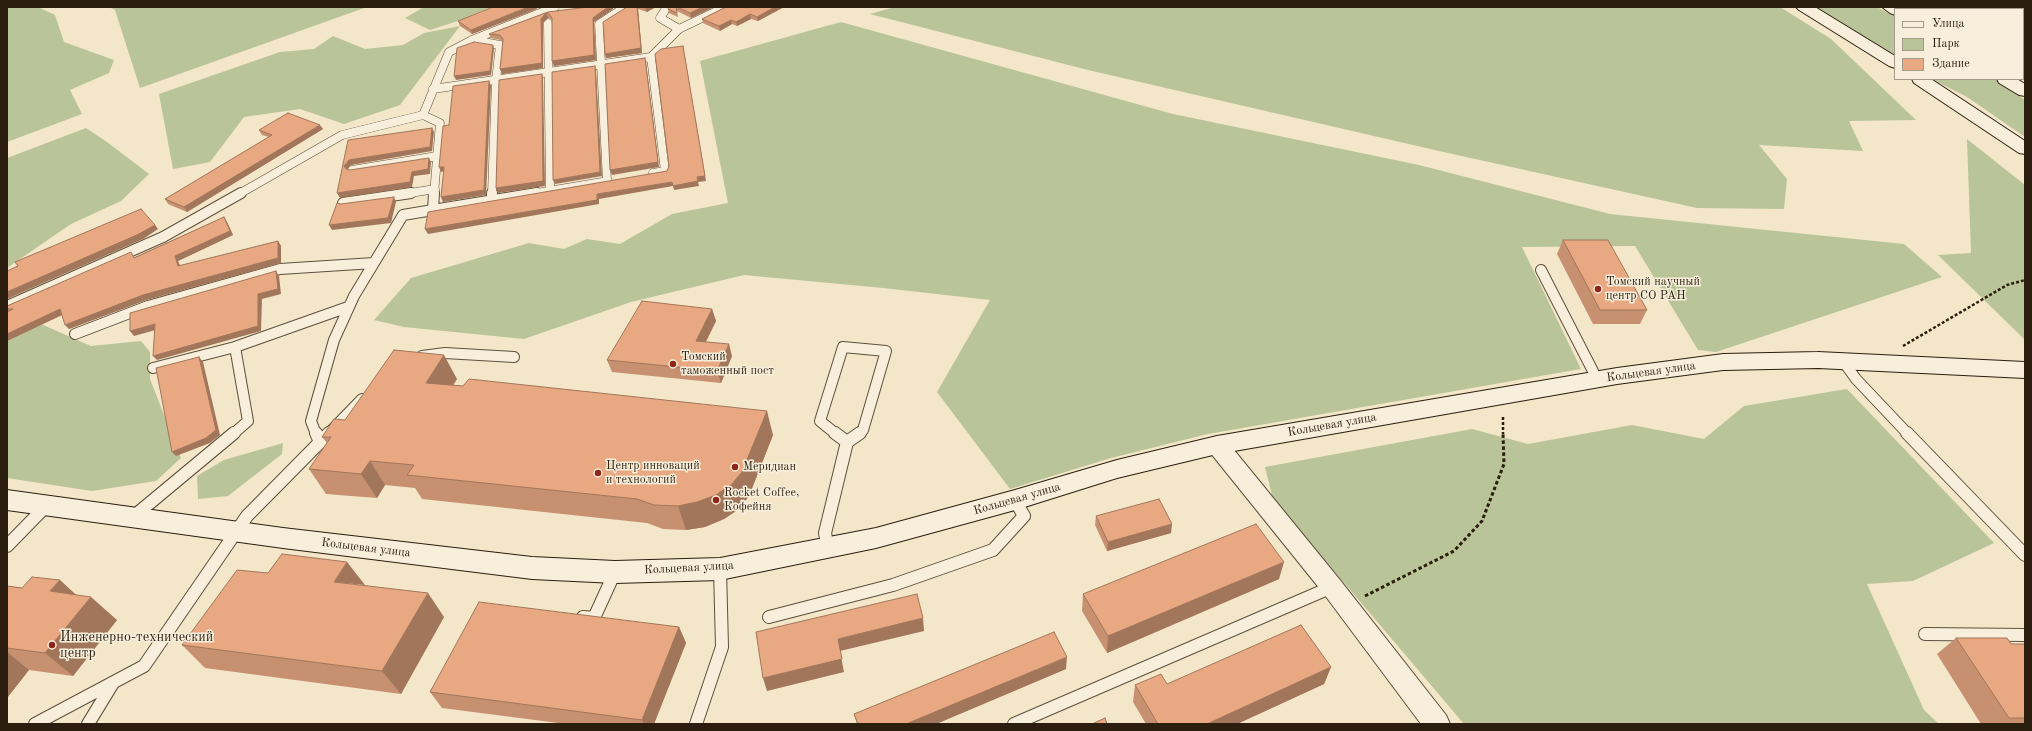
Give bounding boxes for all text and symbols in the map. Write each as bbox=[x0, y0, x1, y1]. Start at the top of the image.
legend bbox=[1894, 8, 2024, 80]
text: Улица bbox=[1932, 18, 1965, 30]
text: Парк bbox=[1932, 38, 1960, 50]
text: Здание bbox=[1932, 58, 1970, 70]
place label: Томский научный центр СО РАН bbox=[1606, 275, 1700, 303]
marker: Томский научный центр СО РАН bbox=[1593, 284, 1603, 294]
place label: Томский таможенный пост bbox=[681, 350, 774, 378]
marker: Томский таможенный пост bbox=[668, 359, 678, 369]
street label: Кольцевая улица bbox=[1606, 359, 1696, 385]
street label: Кольцевая улица bbox=[1287, 410, 1377, 440]
place label: Центр инноваций и технологий bbox=[606, 459, 700, 487]
place label: Меридиан bbox=[743, 460, 796, 474]
marker: Меридиан bbox=[730, 462, 740, 472]
marker: Центр инноваций и технологий bbox=[593, 468, 603, 478]
street label: Кольцевая улица bbox=[972, 480, 1062, 518]
place label: Rocket Coffee, Кофейня bbox=[724, 486, 799, 514]
marker: Rocket Coffee, Кофейня bbox=[711, 495, 721, 505]
street label: Кольцевая улица bbox=[321, 535, 411, 561]
street label: Кольцевая улица bbox=[644, 558, 734, 578]
place label: Инженерно-технический центр bbox=[60, 629, 213, 662]
marker: Инженерно-технический центр bbox=[47, 640, 57, 650]

